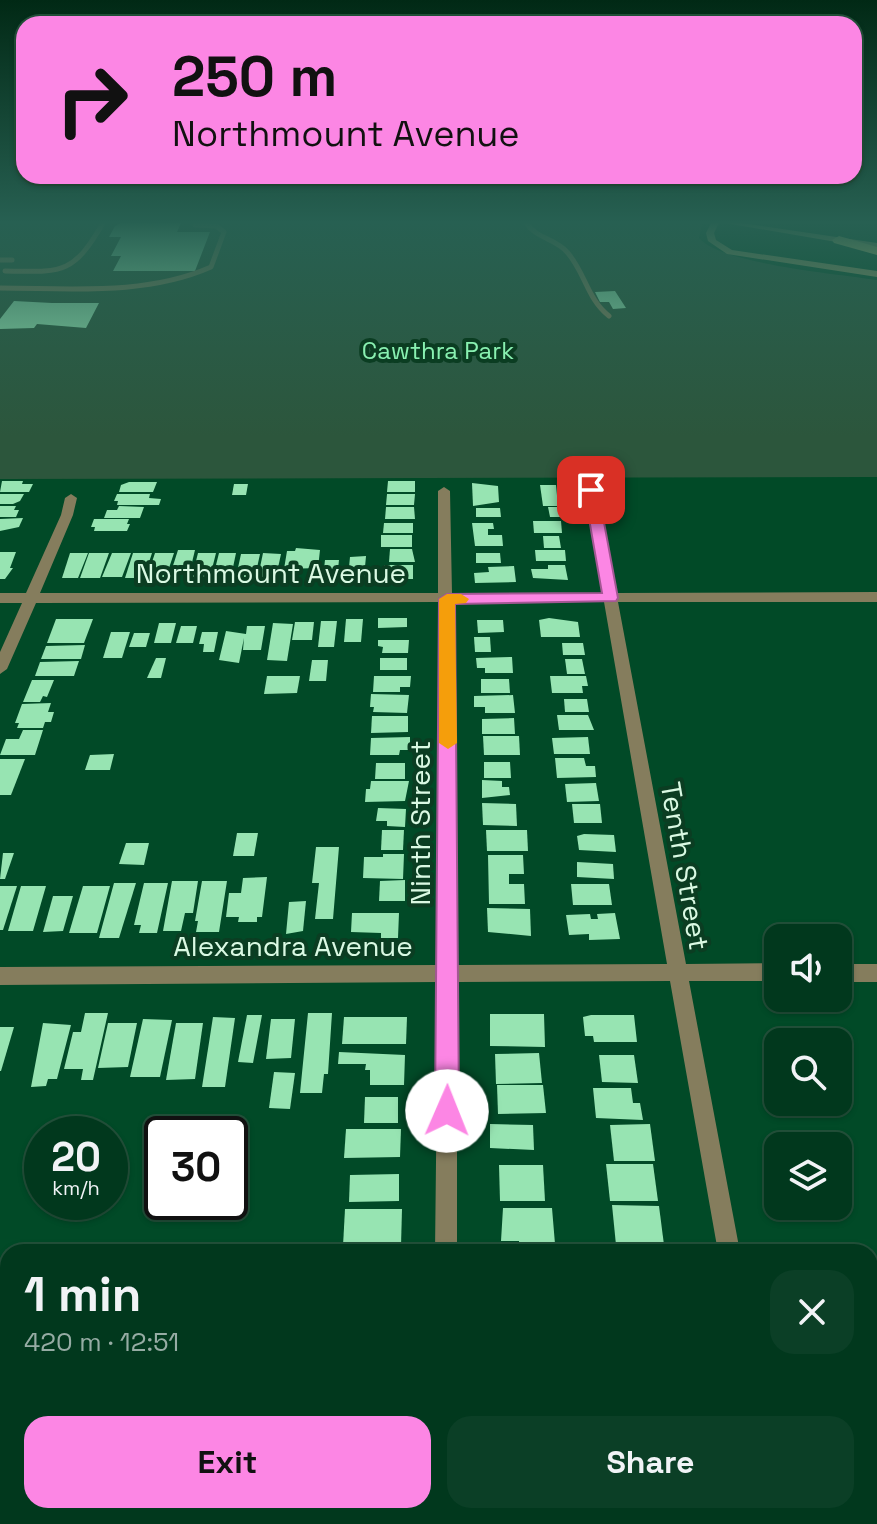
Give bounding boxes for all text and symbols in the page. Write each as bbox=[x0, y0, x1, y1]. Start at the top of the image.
text: 250 m bbox=[172, 41, 337, 112]
icon: right bbox=[40, 48, 144, 152]
text: Northmount Avenue bbox=[172, 111, 520, 157]
park label: Cawthra Park bbox=[362, 335, 514, 366]
pin bbox=[557, 456, 625, 524]
icon: arrive bbox=[569, 468, 613, 512]
street label: Northmount Avenue bbox=[136, 555, 406, 591]
street label: Ninth Street bbox=[402, 740, 438, 906]
street label: Tenth Street bbox=[653, 779, 717, 953]
map controls bbox=[764, 924, 852, 1220]
button: sound bbox=[764, 924, 852, 1012]
street label: Alexandra Avenue bbox=[173, 928, 413, 964]
button: search bbox=[764, 1028, 852, 1116]
position arrow bbox=[405, 1069, 489, 1153]
speed limit sign: 30 bbox=[144, 1116, 248, 1220]
text: 20 bbox=[51, 1132, 101, 1183]
button: layers bbox=[764, 1132, 852, 1220]
text: km/h bbox=[52, 1175, 100, 1201]
text: 1 min bbox=[24, 1264, 141, 1325]
button: close bbox=[770, 1270, 854, 1354]
text: 420 m · 12:51 bbox=[24, 1325, 179, 1359]
button: Exit bbox=[24, 1416, 431, 1508]
button: Share bbox=[447, 1416, 854, 1508]

